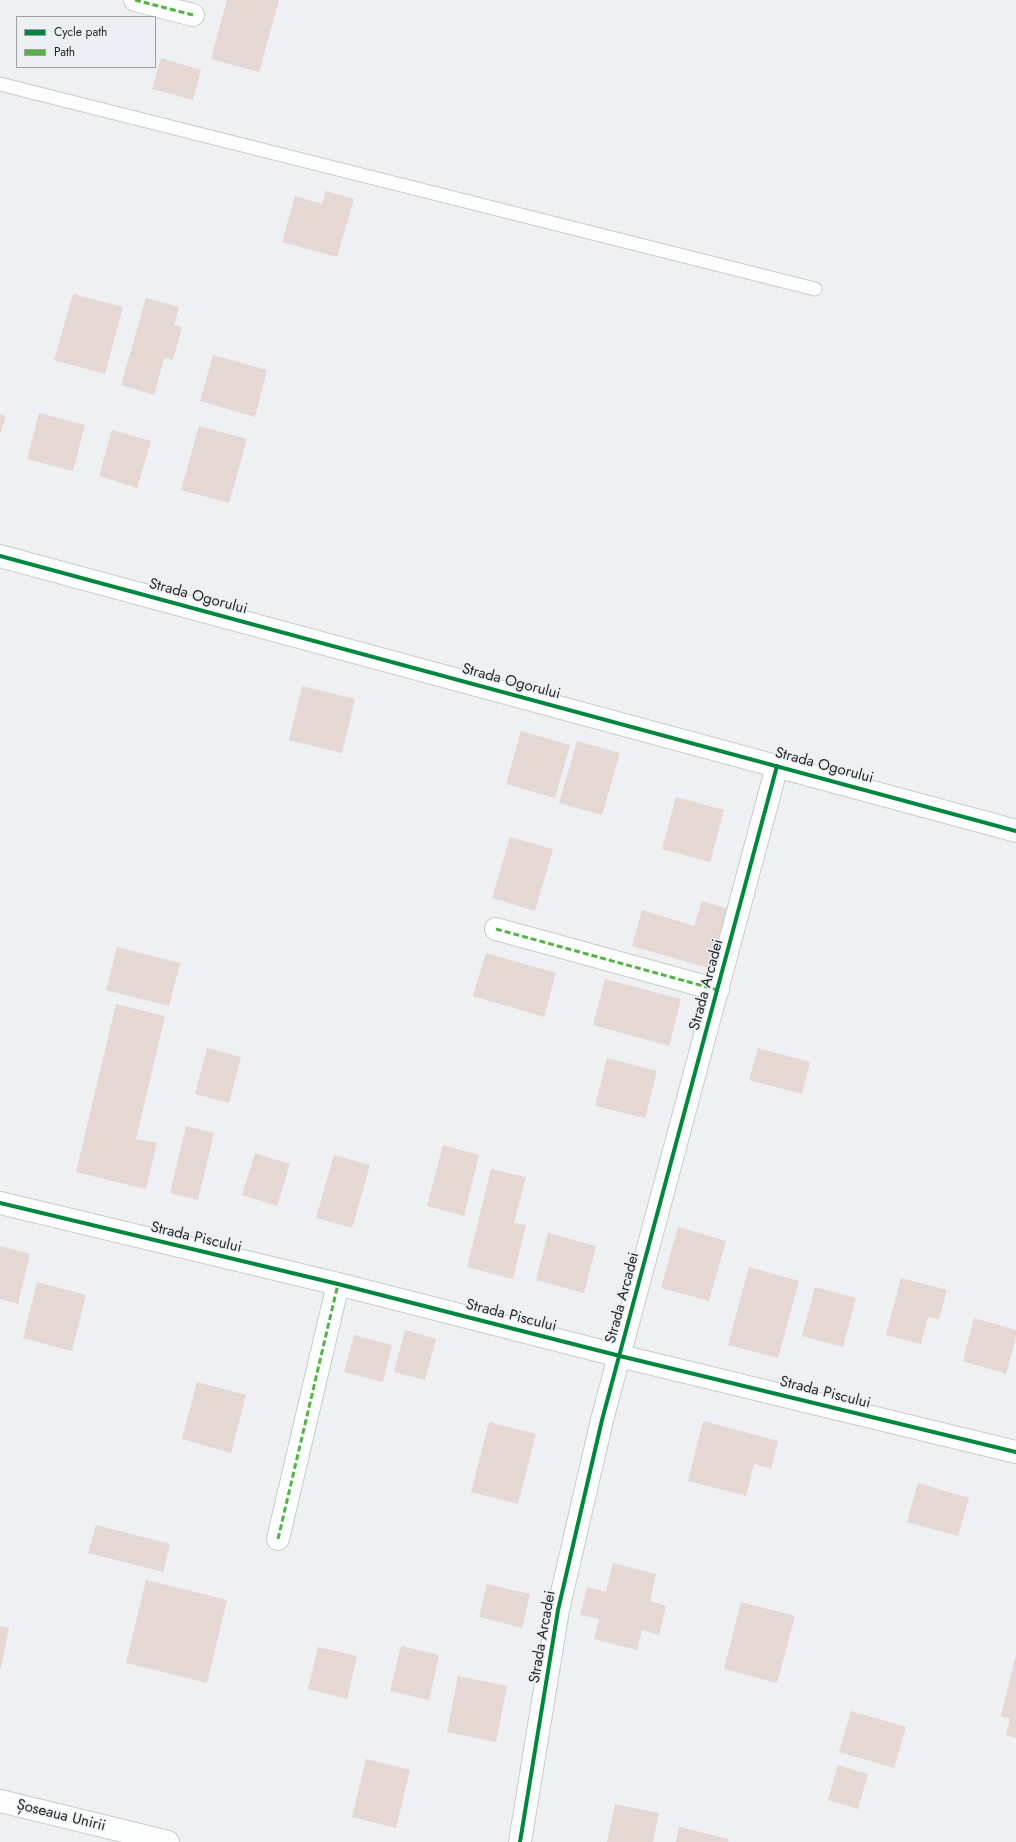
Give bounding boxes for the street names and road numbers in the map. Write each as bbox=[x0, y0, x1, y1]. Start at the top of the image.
street label: Strada Ogorului bbox=[147, 575, 249, 619]
street label: Strada Ogorului bbox=[460, 660, 562, 704]
street label: Strada Ogorului bbox=[773, 744, 875, 788]
street label: Strada Arcadei bbox=[686, 937, 728, 1033]
street label: Strada Piscului bbox=[149, 1219, 243, 1257]
street label: Strada Arcadei bbox=[602, 1250, 644, 1346]
street label: Strada Piscului bbox=[464, 1296, 558, 1336]
street label: Strada Piscului bbox=[778, 1373, 872, 1413]
street label: Strada Arcadei bbox=[526, 1589, 560, 1685]
street label: Șoseaua Unirii bbox=[15, 1796, 107, 1836]

